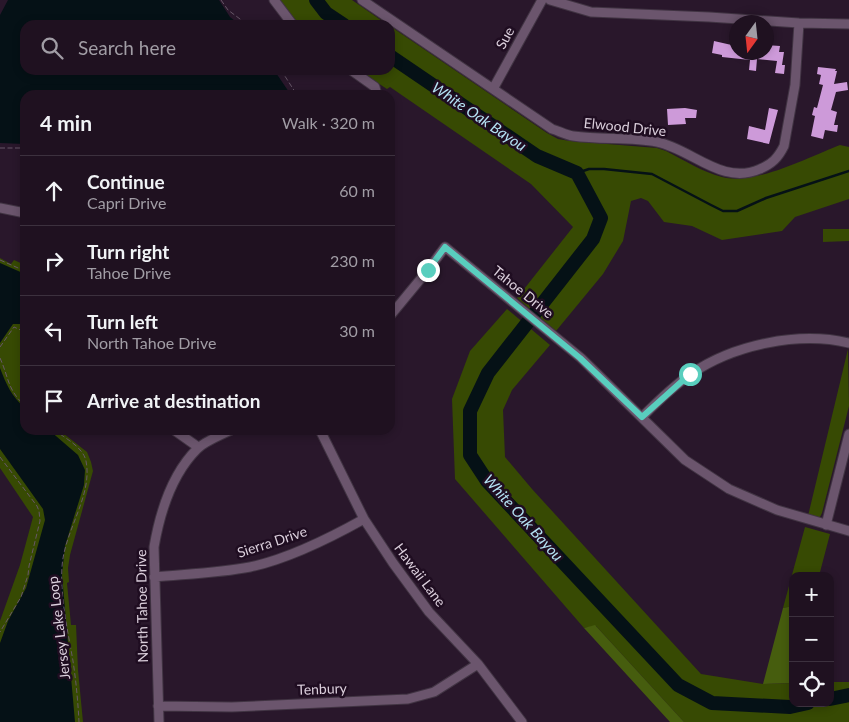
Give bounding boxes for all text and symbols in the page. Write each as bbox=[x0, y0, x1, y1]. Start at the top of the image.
north arrow bbox=[729, 15, 774, 60]
search box bbox=[20, 20, 395, 75]
street label: Sue bbox=[492, 24, 517, 52]
icon: search bbox=[38, 34, 66, 62]
text: Search here bbox=[78, 36, 176, 59]
water label: White Oak Bayou bbox=[429, 78, 530, 154]
text: 4 min bbox=[40, 110, 92, 135]
text: Walk · 320 m bbox=[282, 113, 375, 132]
street label: Elwood Drive bbox=[583, 114, 667, 139]
text: Continue bbox=[87, 170, 165, 193]
icon: ahead bbox=[40, 177, 68, 205]
text: 60 m bbox=[339, 181, 375, 200]
text: Capri Drive bbox=[87, 193, 167, 212]
text: Turn right bbox=[87, 240, 169, 263]
icon: right bbox=[40, 247, 68, 275]
text: 230 m bbox=[330, 251, 375, 270]
route end bbox=[417, 259, 440, 282]
street label: Tahoe Drive bbox=[489, 262, 557, 321]
text: Tahoe Drive bbox=[87, 263, 171, 282]
text: Turn left bbox=[87, 310, 158, 333]
icon: left bbox=[40, 317, 68, 345]
text: 30 m bbox=[339, 321, 375, 340]
text: North Tahoe Drive bbox=[87, 333, 216, 352]
route start bbox=[679, 363, 702, 386]
icon: arrive bbox=[40, 387, 68, 415]
text: Arrive at destination bbox=[87, 389, 260, 412]
water label: White Oak Bayou bbox=[480, 470, 567, 564]
street label: Sierra Drive bbox=[235, 522, 309, 561]
street label: Hawaii Lane bbox=[391, 540, 450, 610]
street label: North Tahoe Drive bbox=[132, 549, 151, 663]
map controls bbox=[789, 572, 834, 707]
button: + bbox=[789, 572, 834, 617]
street label: Jersey Lake Loop bbox=[44, 575, 73, 681]
button: − bbox=[789, 617, 834, 662]
button: locate bbox=[789, 662, 834, 707]
street label: Tenbury bbox=[297, 679, 348, 698]

